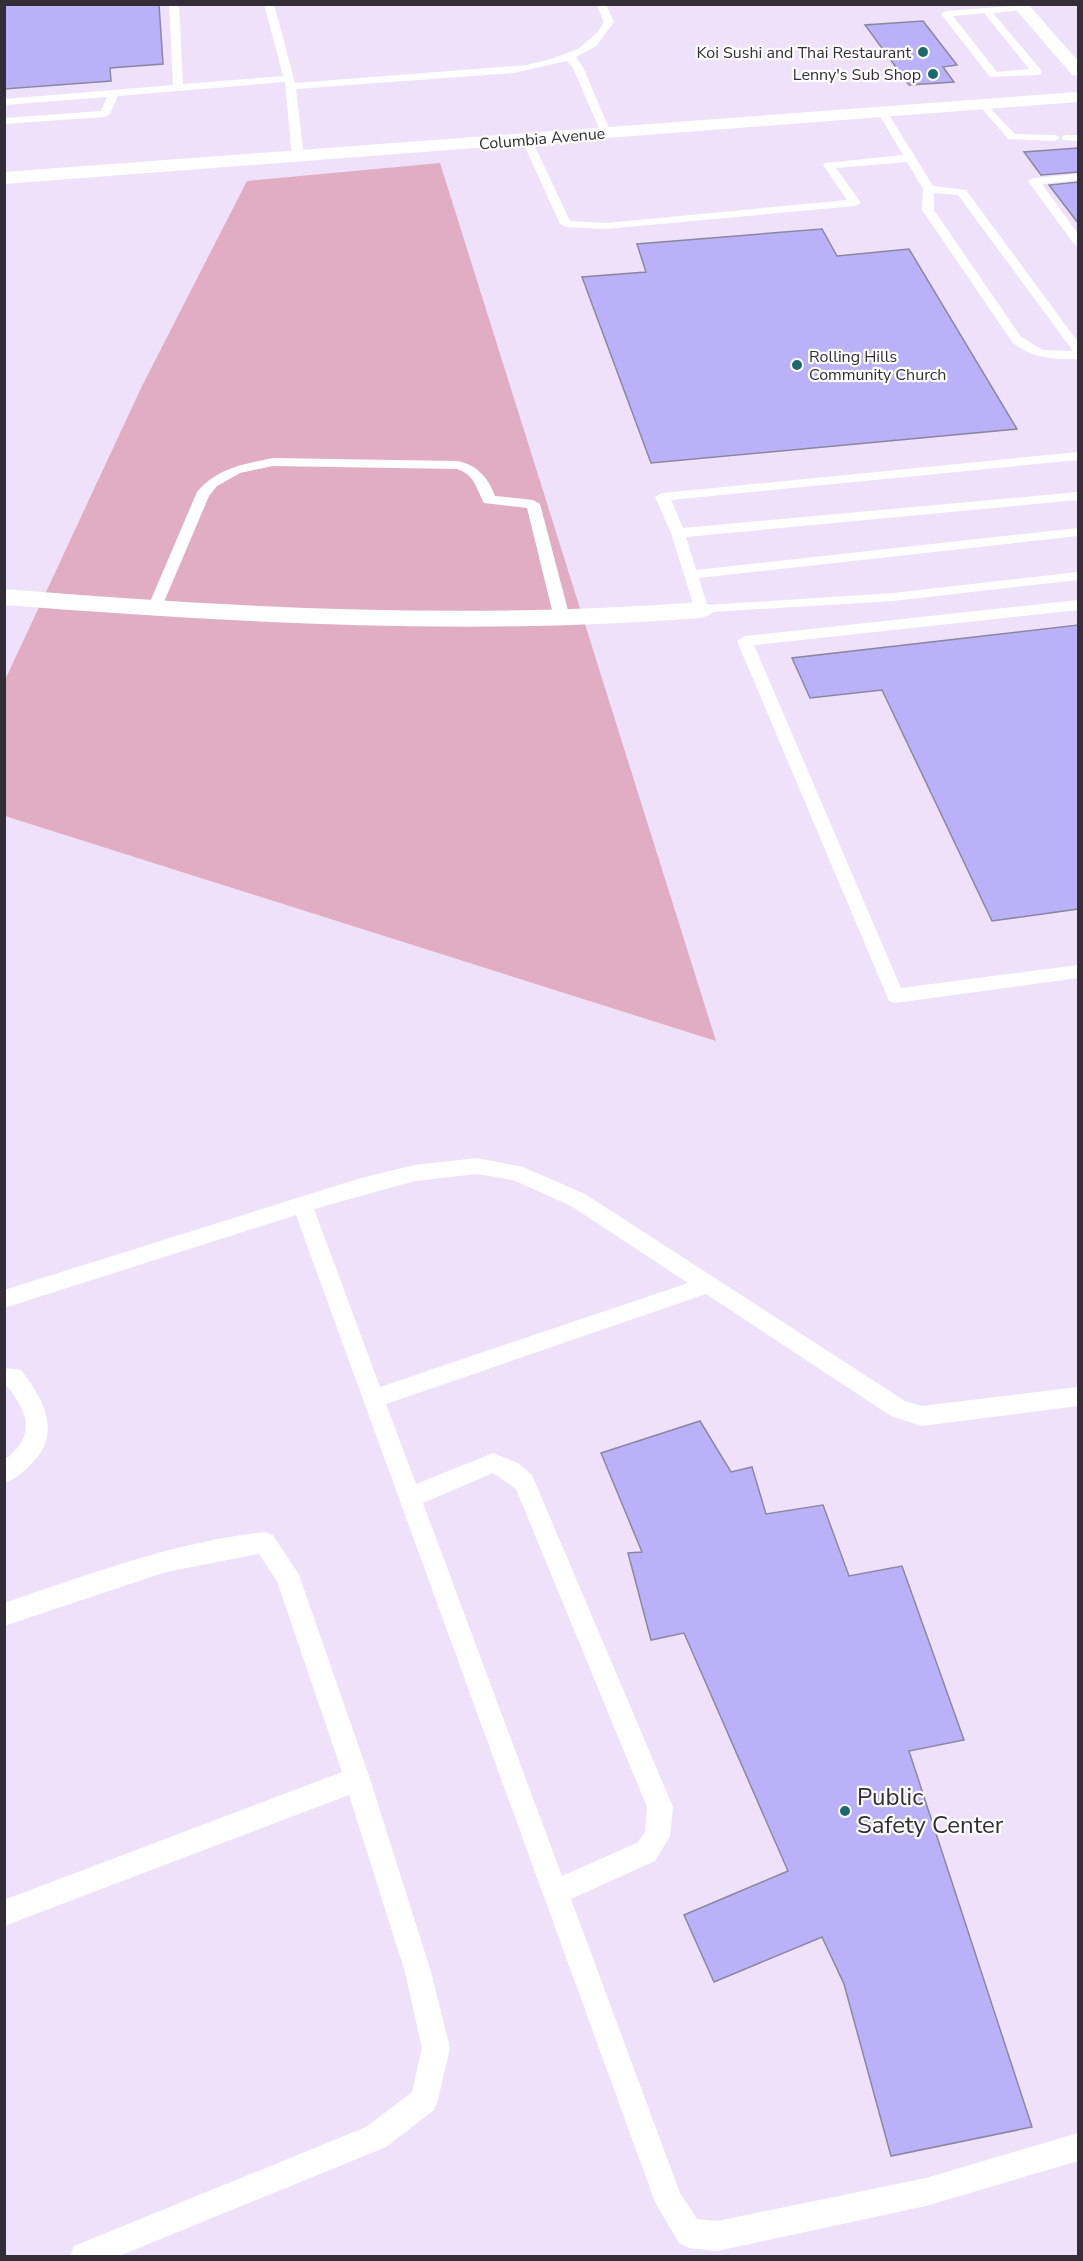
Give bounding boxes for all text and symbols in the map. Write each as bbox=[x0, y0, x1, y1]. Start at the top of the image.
place label: Koi Sushi and Thai Restaurant bbox=[696, 42, 911, 64]
marker: Koi Sushi and Thai Restaurant bbox=[916, 45, 930, 59]
place label: Lenny's Sub Shop bbox=[793, 64, 921, 86]
marker: Lenny's Sub Shop bbox=[926, 67, 940, 81]
street label: Columbia Avenue bbox=[478, 123, 606, 155]
place label: Rolling Hills Community Church bbox=[809, 346, 946, 386]
marker: Rolling Hills Community Church bbox=[790, 358, 804, 372]
place label: Public Safety Center bbox=[857, 1781, 1004, 1841]
marker: Public Safety Center bbox=[838, 1804, 852, 1818]

